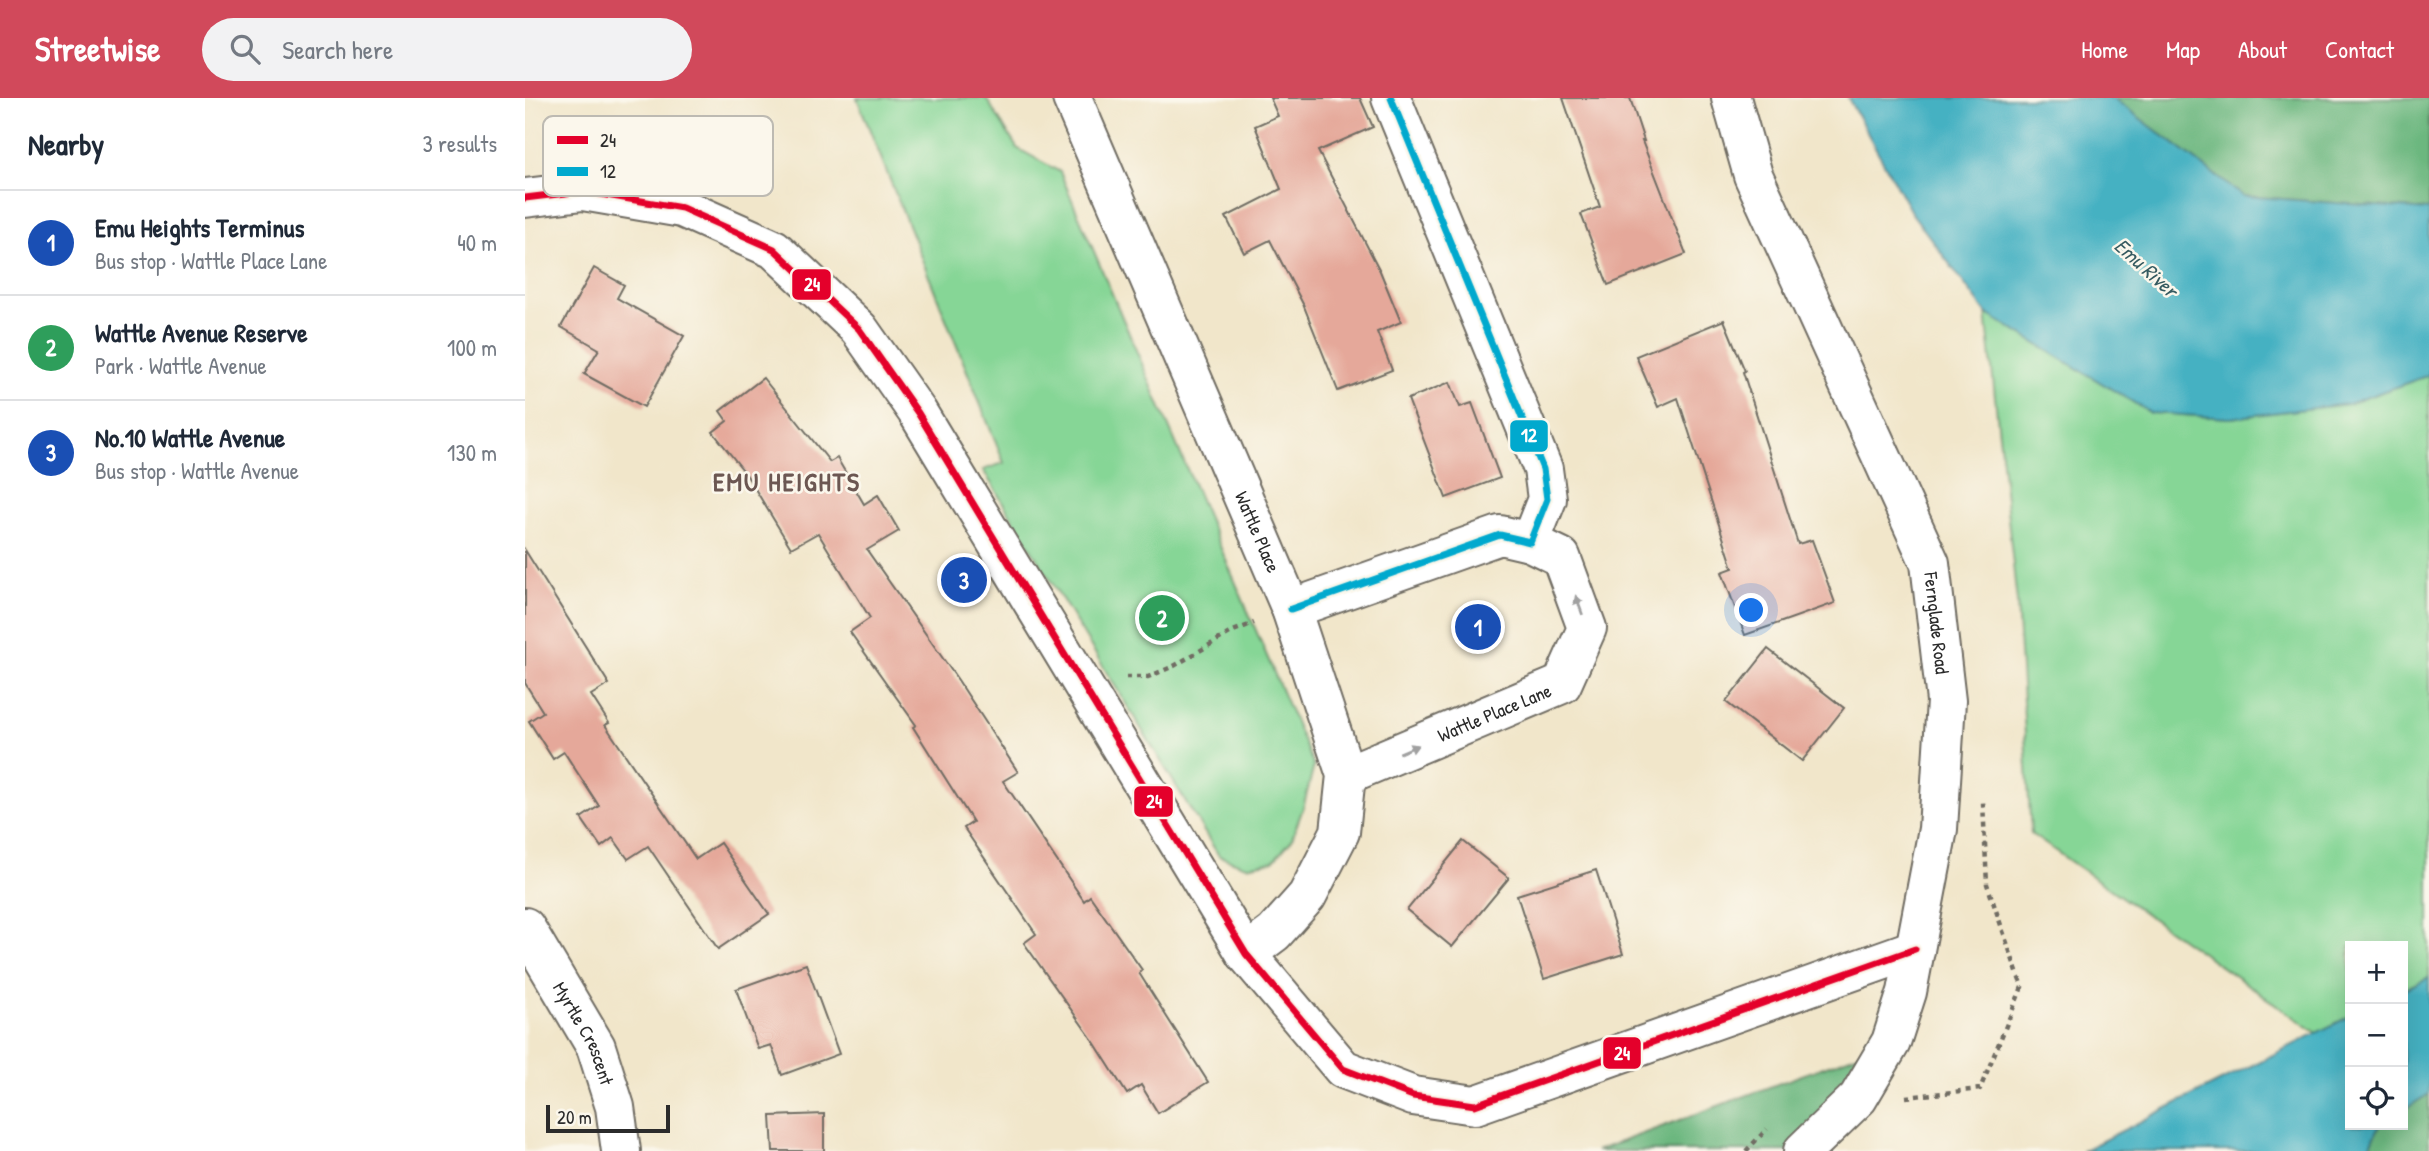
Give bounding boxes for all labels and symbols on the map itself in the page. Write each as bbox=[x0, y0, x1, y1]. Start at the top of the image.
legend bbox=[543, 116, 773, 196]
text: 24 bbox=[600, 127, 616, 153]
text: 12 bbox=[600, 158, 616, 184]
water label: Emu River bbox=[2108, 231, 2186, 306]
line badge: 24 bbox=[791, 268, 832, 301]
text: 24 bbox=[804, 271, 820, 297]
line badge: 12 bbox=[1509, 419, 1549, 453]
text: 12 bbox=[1521, 422, 1537, 448]
district label: EMU HEIGHTS bbox=[713, 464, 861, 499]
street label: Wattle Place bbox=[1229, 487, 1287, 577]
pin: 3 bbox=[941, 554, 987, 606]
street label: Fernglade Road bbox=[1918, 570, 1956, 676]
pin: 2 bbox=[1139, 592, 1185, 644]
your location bbox=[1734, 593, 1768, 627]
one-way arrow bbox=[1573, 595, 1584, 616]
pin: 1 bbox=[1455, 601, 1501, 653]
street label: Wattle Place Lane bbox=[1434, 677, 1556, 748]
one-way arrow bbox=[1399, 743, 1420, 754]
line badge: 24 bbox=[1133, 785, 1174, 818]
text: 24 bbox=[1146, 788, 1162, 814]
street label: Myrtle Crescent bbox=[547, 977, 620, 1089]
line badge: 24 bbox=[1602, 1036, 1642, 1070]
text: 24 bbox=[1614, 1040, 1630, 1066]
scale bar bbox=[546, 1102, 670, 1134]

